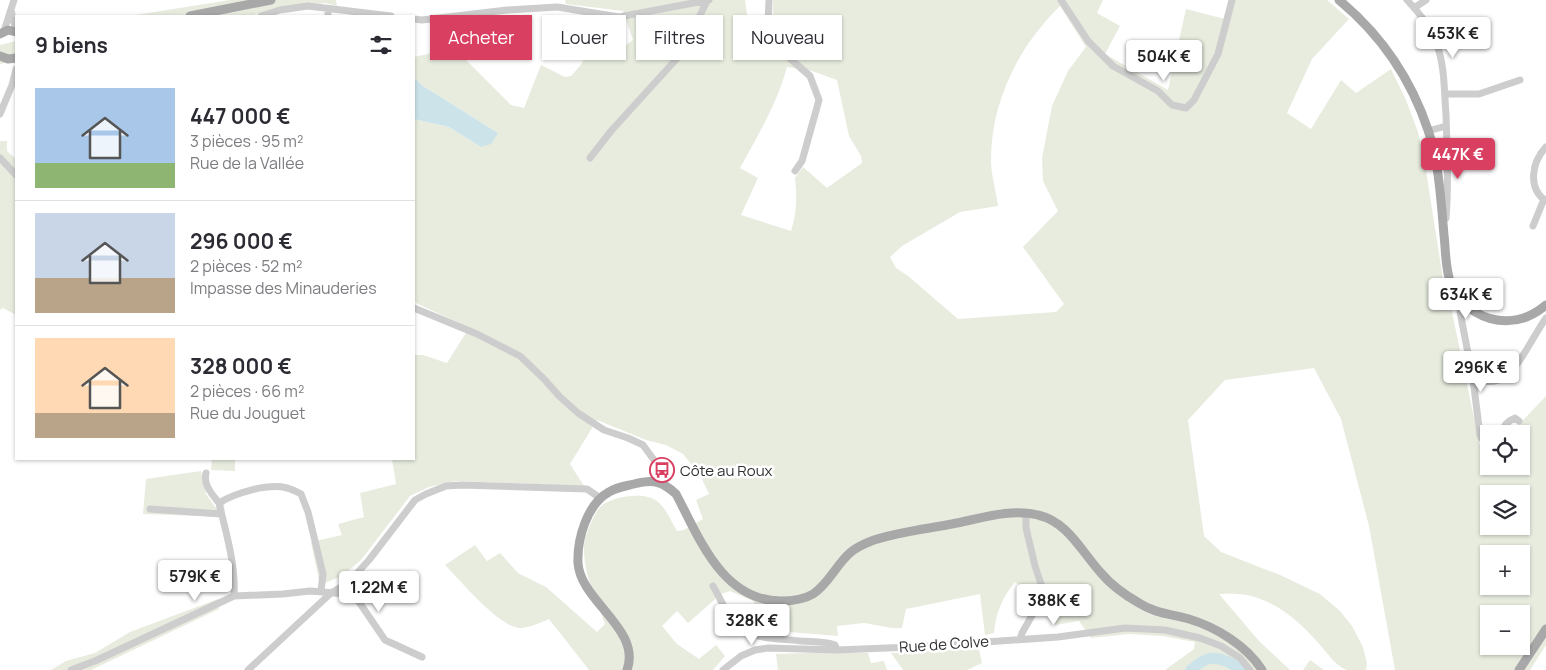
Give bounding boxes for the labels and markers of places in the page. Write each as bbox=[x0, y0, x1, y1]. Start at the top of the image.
pin: 453K € bbox=[1412, 17, 1494, 59]
pin: 504K € bbox=[1123, 39, 1205, 82]
pin: 447K € bbox=[1417, 138, 1499, 180]
pin: 634K € bbox=[1425, 278, 1507, 320]
pin: 296K € bbox=[1440, 350, 1522, 393]
bus stop icon: Côte au Roux bbox=[649, 457, 675, 483]
place label: Côte au Roux bbox=[680, 460, 773, 481]
pin: 579K € bbox=[154, 560, 236, 602]
pin: 1.22M € bbox=[333, 570, 425, 613]
pin: 388K € bbox=[1013, 584, 1095, 626]
pin: 328K € bbox=[711, 604, 793, 646]

